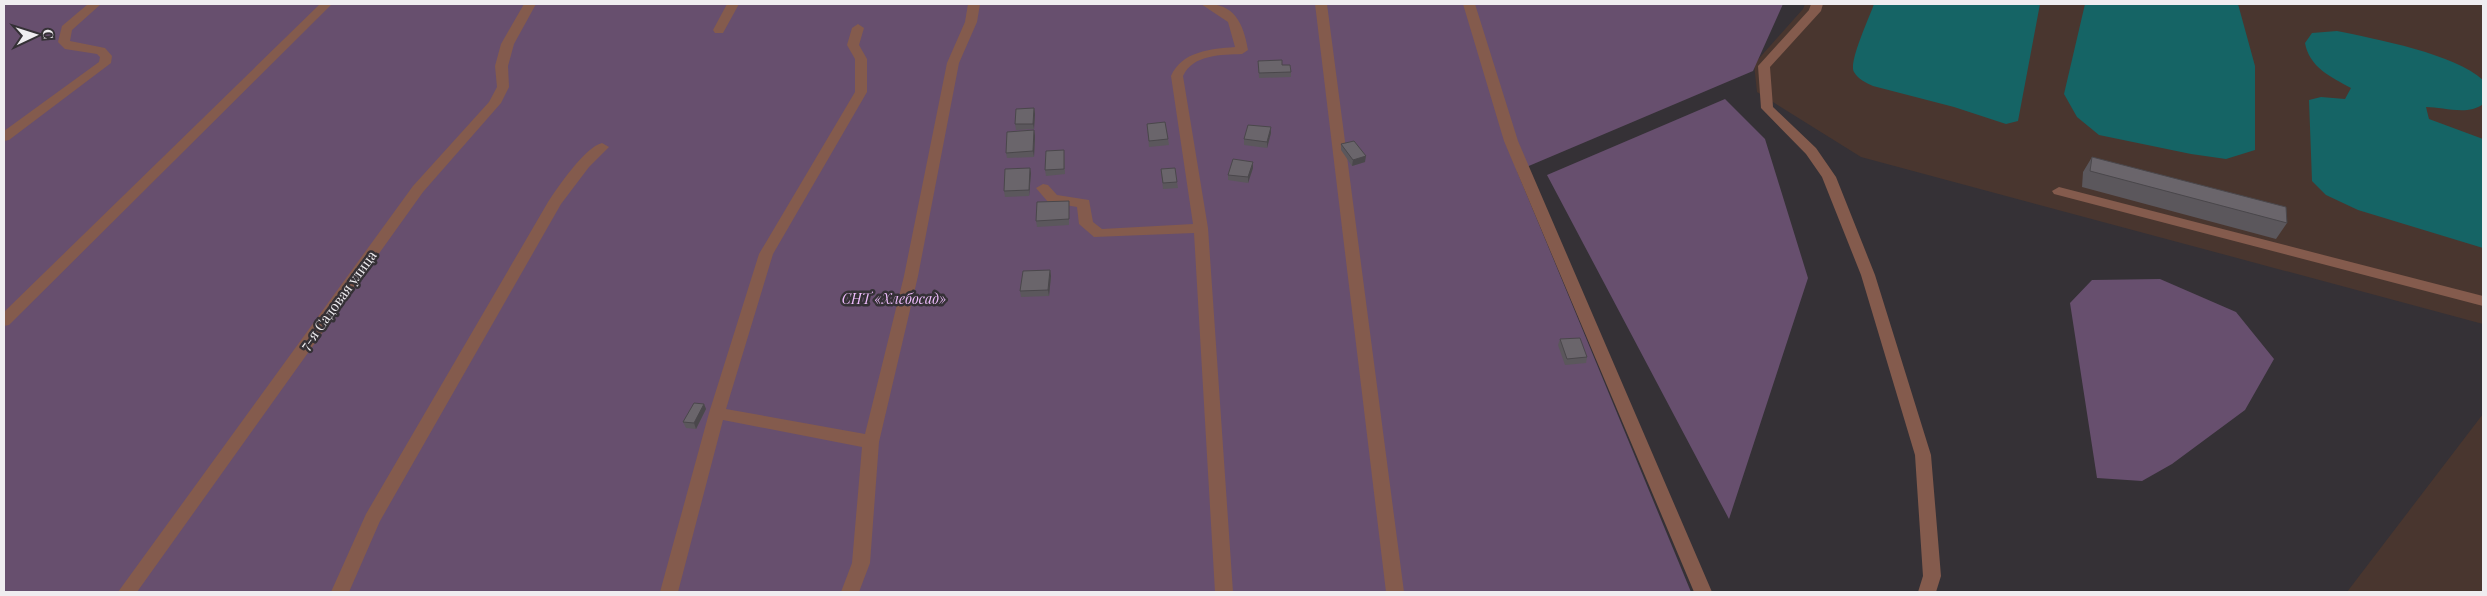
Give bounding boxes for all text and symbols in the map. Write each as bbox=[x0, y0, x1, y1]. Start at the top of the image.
north arrow bbox=[10, 10, 60, 60]
text: С bbox=[39, 28, 58, 40]
street label: 7-я Садовая улица bbox=[295, 246, 381, 354]
park label: СНТ «Хлебосад» bbox=[842, 289, 946, 308]

